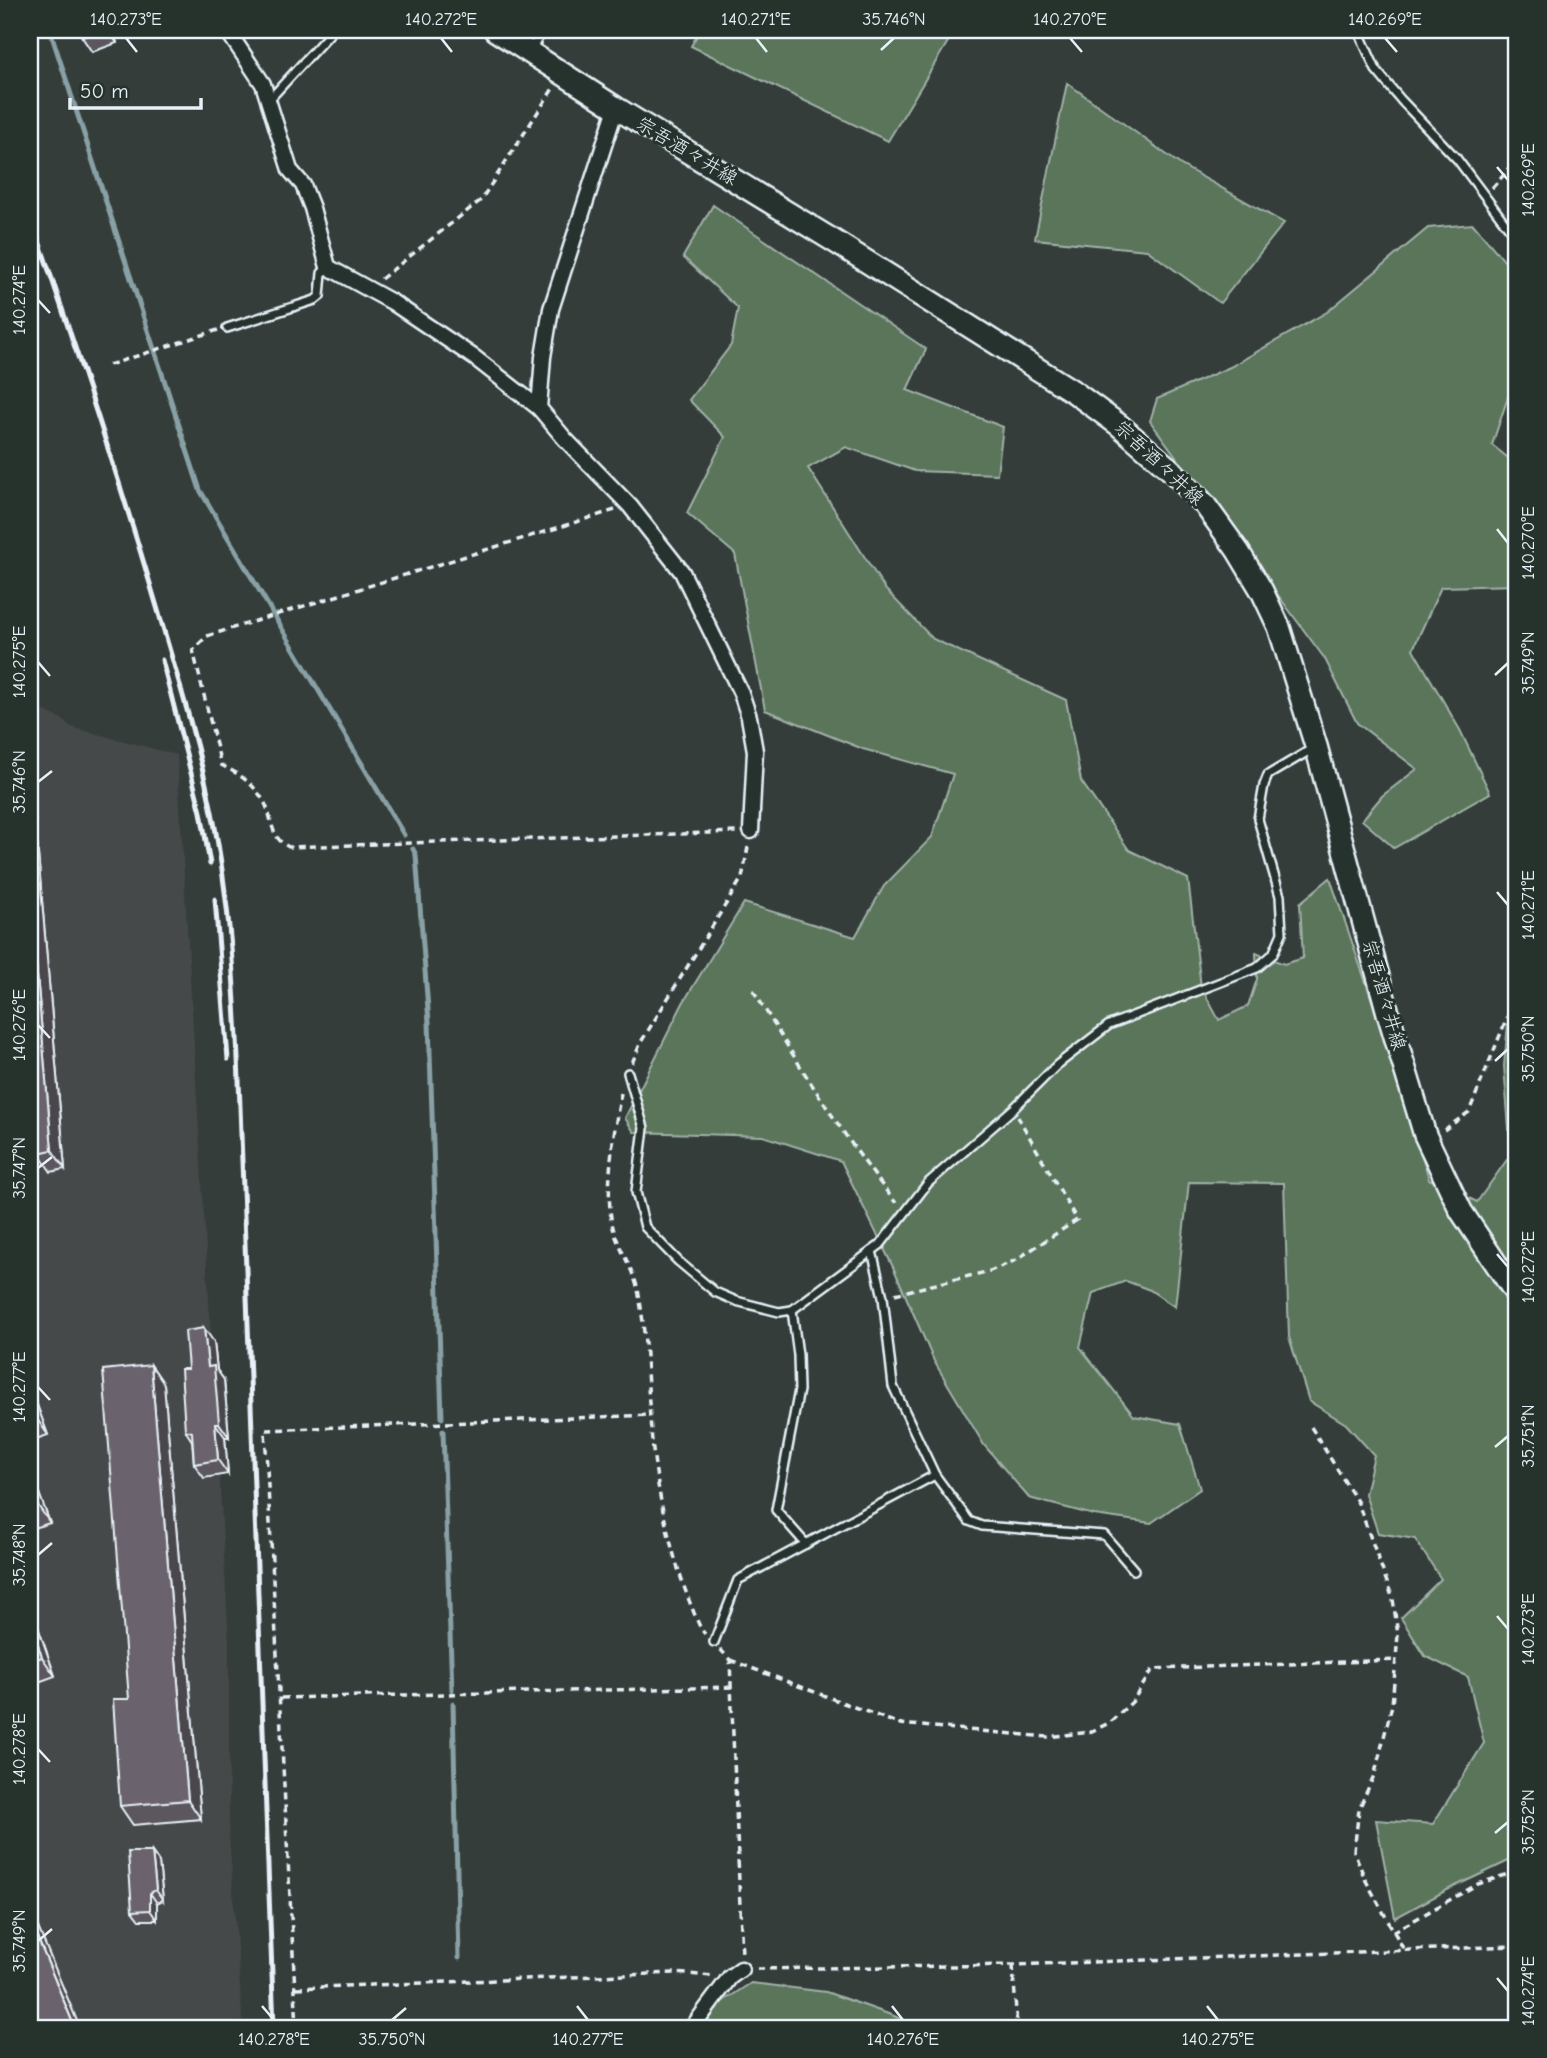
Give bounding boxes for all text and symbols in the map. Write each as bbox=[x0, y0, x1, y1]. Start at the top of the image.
text: 140.273°E bbox=[90, 9, 162, 30]
text: 140.272°E bbox=[405, 9, 477, 30]
text: 140.271°E bbox=[721, 9, 791, 30]
text: 35.746°N bbox=[862, 9, 926, 30]
text: 140.270°E bbox=[1033, 9, 1107, 30]
text: 140.269°E bbox=[1348, 9, 1422, 30]
scale bar bbox=[70, 66, 201, 110]
text: 50 m bbox=[80, 79, 129, 103]
street label: 宗吾酒々井線 bbox=[632, 112, 742, 190]
text: 140.269°E bbox=[1518, 143, 1539, 217]
text: 140.274°E bbox=[9, 265, 30, 335]
street label: 宗吾酒々井線 bbox=[1110, 416, 1208, 510]
text: 140.270°E bbox=[1518, 506, 1539, 580]
text: 140.275°E bbox=[9, 626, 30, 698]
text: 35.749°N bbox=[1518, 631, 1539, 695]
text: 35.746°N bbox=[9, 750, 30, 814]
text: 140.271°E bbox=[1518, 870, 1539, 940]
street label: 宗吾酒々井線 bbox=[1358, 937, 1410, 1053]
text: 140.276°E bbox=[9, 989, 30, 1061]
text: 35.750°N bbox=[1518, 1015, 1539, 1083]
text: 35.747°N bbox=[9, 1137, 30, 1199]
text: 140.272°E bbox=[1518, 1231, 1539, 1303]
text: 140.277°E bbox=[9, 1351, 30, 1423]
text: 35.751°N bbox=[1518, 1404, 1539, 1468]
text: 35.748°N bbox=[9, 1524, 30, 1586]
text: 140.273°E bbox=[1518, 1593, 1539, 1665]
text: 140.278°E bbox=[9, 1713, 30, 1785]
text: 35.752°N bbox=[1518, 1789, 1539, 1855]
text: 35.749°N bbox=[9, 1909, 30, 1973]
text: 140.274°E bbox=[1518, 1956, 1539, 2026]
text: 140.278°E bbox=[238, 2029, 310, 2050]
text: 35.750°N bbox=[358, 2029, 426, 2050]
text: 140.277°E bbox=[552, 2029, 624, 2050]
text: 140.276°E bbox=[867, 2029, 939, 2050]
text: 140.275°E bbox=[1182, 2029, 1254, 2050]

